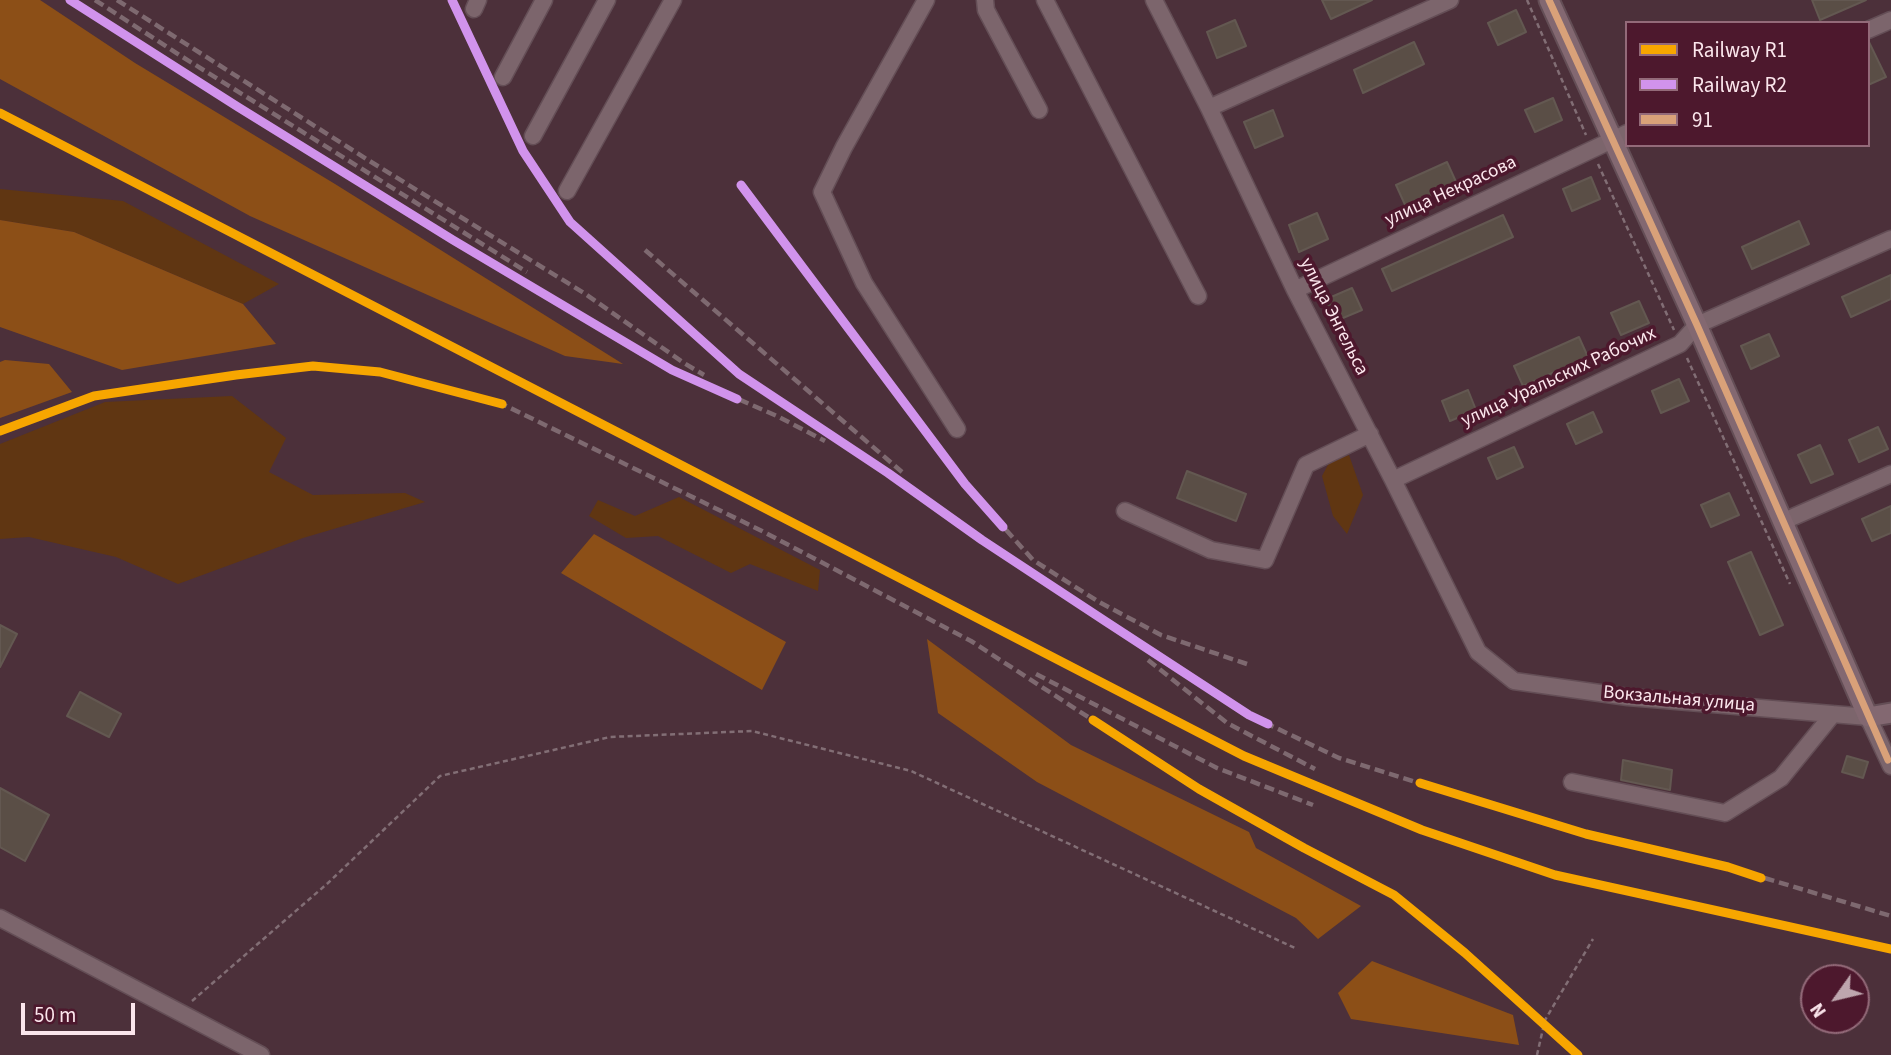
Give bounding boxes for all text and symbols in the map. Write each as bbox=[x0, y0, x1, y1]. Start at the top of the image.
legend bbox=[1625, 21, 1870, 147]
text: Railway R1 bbox=[1692, 35, 1787, 65]
text: Railway R2 bbox=[1692, 70, 1787, 100]
text: 91 bbox=[1692, 105, 1713, 135]
street label: улица Некрасова bbox=[1382, 152, 1520, 232]
street label: улица Энгельса bbox=[1294, 254, 1372, 380]
street label: улица Уральских Рабочих bbox=[1458, 323, 1660, 433]
street label: Вокзальная улица bbox=[1602, 682, 1756, 718]
north arrow bbox=[1800, 964, 1870, 1034]
scale bar bbox=[24, 988, 138, 1032]
text: N bbox=[1804, 997, 1834, 1023]
text: 50 m bbox=[34, 1000, 76, 1030]

